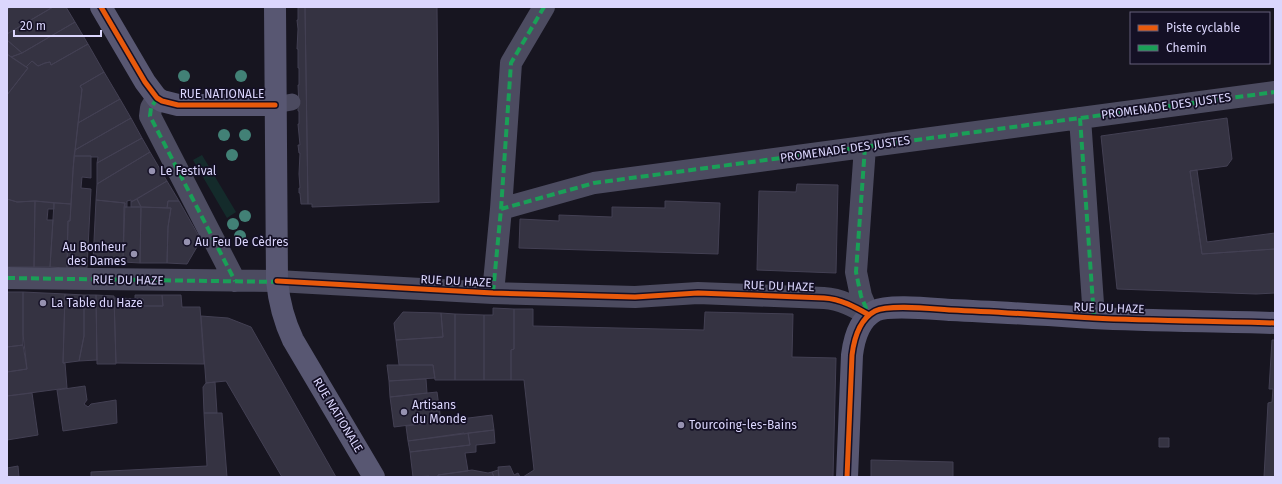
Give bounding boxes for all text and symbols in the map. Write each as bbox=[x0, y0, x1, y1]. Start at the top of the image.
scale bar bbox=[14, 12, 101, 38]
legend bbox=[1130, 12, 1270, 64]
text: 20 m bbox=[20, 19, 46, 33]
text: Piste cyclable bbox=[1166, 21, 1240, 35]
text: Chemin bbox=[1166, 41, 1207, 55]
street label: RUE NATIONALE bbox=[180, 87, 264, 101]
street label: PROMENADE DES JUSTES bbox=[1100, 90, 1232, 122]
street label: PROMENADE DES JUSTES bbox=[779, 133, 911, 165]
place label: Le Festival bbox=[160, 164, 217, 178]
marker: Le Festival bbox=[147, 166, 157, 176]
place label: Au Feu De Cèdres bbox=[195, 235, 289, 249]
marker: Au Feu De Cèdres bbox=[182, 237, 192, 247]
place label: Au Bonheur des Dames bbox=[62, 240, 126, 268]
marker: Au Bonheur des Dames bbox=[129, 249, 139, 259]
street label: RUE DU HAZE bbox=[92, 272, 164, 288]
street label: RUE DU HAZE bbox=[420, 272, 492, 290]
street label: RUE DU HAZE bbox=[743, 278, 815, 294]
place label: La Table du Haze bbox=[51, 296, 143, 310]
marker: La Table du Haze bbox=[38, 298, 48, 308]
street label: RUE DU HAZE bbox=[1073, 300, 1145, 316]
street label: RUE NATIONALE bbox=[310, 375, 366, 455]
place label: Artisans du Monde bbox=[412, 398, 466, 426]
marker: Artisans du Monde bbox=[399, 407, 409, 417]
place label: Tourcoing-les-Bains bbox=[689, 418, 797, 432]
marker: Tourcoing-les-Bains bbox=[676, 420, 686, 430]

